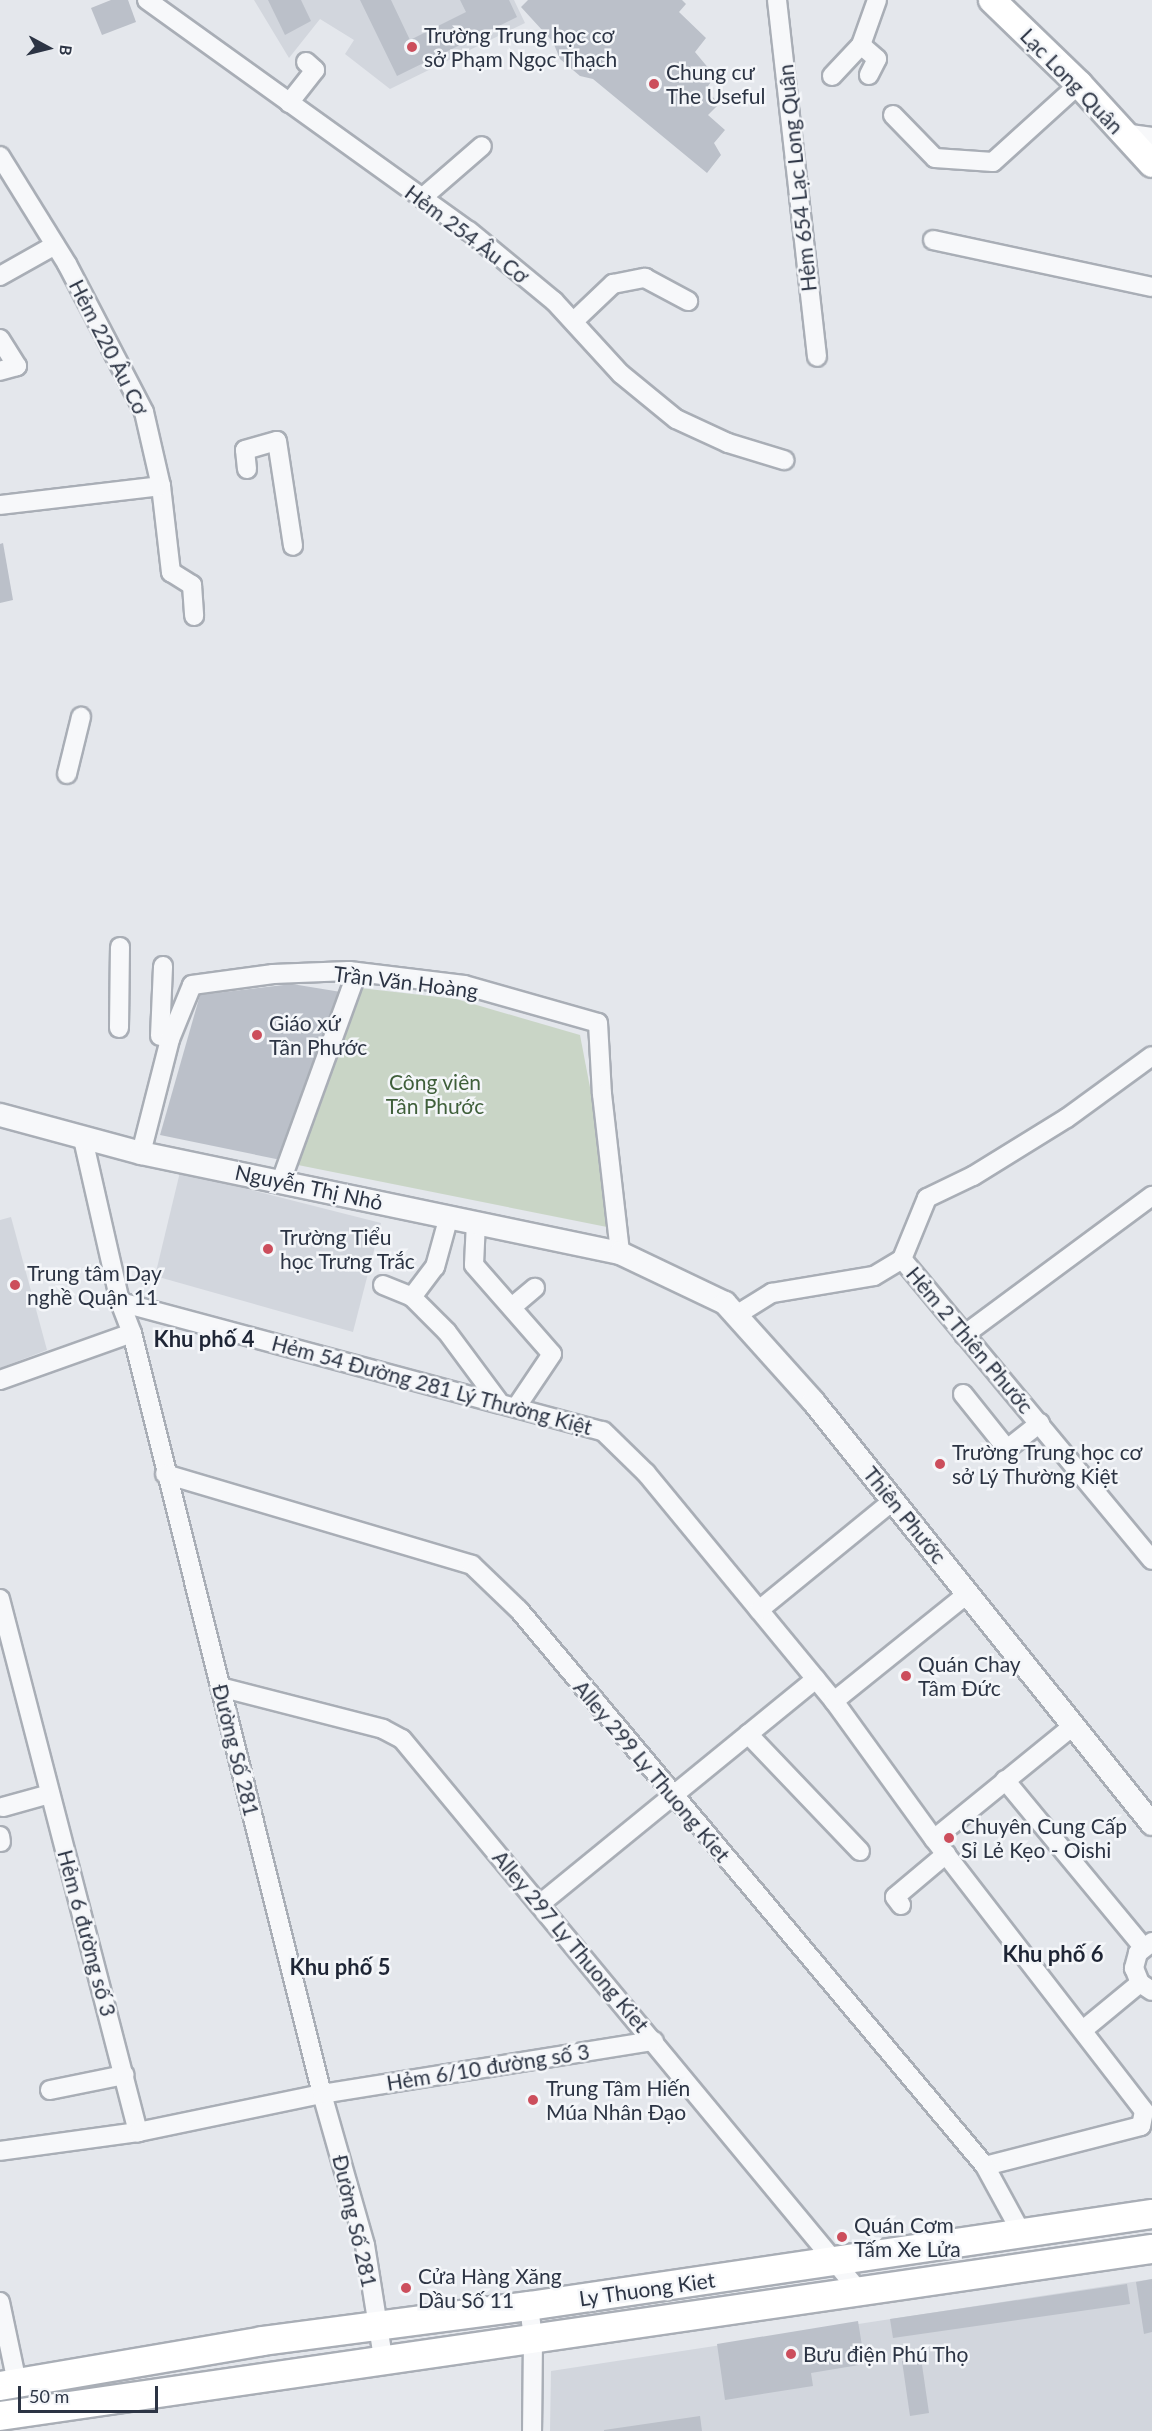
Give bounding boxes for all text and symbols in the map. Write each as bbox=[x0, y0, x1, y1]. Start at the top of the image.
north arrow bbox=[18, 18, 78, 78]
place label: Trường Trung học cơ sở Phạm Ngọc Thạch bbox=[424, 22, 619, 72]
street label: Lạc Long Quân bbox=[1015, 23, 1129, 139]
marker: Trường Trung học cơ sở Phạm Ngọc Thạch bbox=[405, 40, 419, 54]
text: B bbox=[56, 44, 76, 57]
place label: Chung cư The Useful bbox=[666, 59, 765, 109]
street label: Hẻm 654 Lạc Long Quân bbox=[773, 63, 821, 293]
marker: Chung cư The Useful bbox=[647, 77, 661, 91]
street label: Hẻm 254 Âu Cơ bbox=[400, 179, 534, 289]
street label: Hẻm 220 Âu Cơ bbox=[64, 275, 154, 419]
street label: Trần Văn Hoàng bbox=[332, 961, 480, 1003]
place label: Giáo xứ Tân Phước bbox=[269, 1010, 367, 1060]
marker: Giáo xứ Tân Phước bbox=[250, 1028, 264, 1042]
park label: Công viên Tân Phước bbox=[386, 1069, 484, 1119]
street label: Nguyễn Thị Nhỏ bbox=[233, 1159, 385, 1215]
place label: Trường Tiểu học Trưng Trắc bbox=[280, 1224, 416, 1274]
marker: Trường Tiểu học Trưng Trắc bbox=[261, 1242, 275, 1256]
place label: Trung tâm Dạy nghề Quận 11 bbox=[27, 1260, 162, 1310]
street label: Hẻm 2 Thiên Phước bbox=[901, 1261, 1039, 1419]
marker: Trung tâm Dạy nghề Quận 11 bbox=[8, 1278, 22, 1292]
district label: Khu phố 4 bbox=[154, 1326, 254, 1352]
street label: Hẻm 54 Đường 281 Lý Thường Kiệt bbox=[269, 1330, 595, 1440]
place label: Trường Trung học cơ sở Lý Thường Kiệt bbox=[952, 1439, 1143, 1489]
marker: Trường Trung học cơ sở Lý Thường Kiệt bbox=[933, 1457, 947, 1471]
street label: Thiên Phước bbox=[858, 1461, 952, 1569]
place label: Quán Chay Tâm Đức bbox=[918, 1651, 1021, 1701]
marker: Quán Chay Tâm Đức bbox=[899, 1669, 913, 1683]
street label: Alley 299 Ly Thuong Kiet bbox=[568, 1674, 736, 1868]
street label: Đường Số 281 bbox=[207, 1681, 265, 1819]
place label: Chuyên Cung Cấp Sỉ Lẻ Kẹo - Oishi bbox=[961, 1813, 1127, 1863]
marker: Chuyên Cung Cấp Sỉ Lẻ Kẹo - Oishi bbox=[942, 1831, 956, 1845]
street label: Alley 297 Ly Thuong Kiet bbox=[487, 1844, 655, 2038]
street label: Hẻm 6 đường số 3 bbox=[53, 1847, 121, 2019]
district label: Khu phố 6 bbox=[1003, 1941, 1103, 1967]
district label: Khu phố 5 bbox=[290, 1954, 390, 1980]
street label: Hẻm 6/10 đường số 3 bbox=[385, 2039, 591, 2095]
place label: Trung Tâm Hiến Múa Nhân Đạo bbox=[546, 2075, 691, 2125]
marker: Trung Tâm Hiến Múa Nhân Đạo bbox=[524, 2091, 542, 2109]
street label: Đường Số 281 bbox=[328, 2152, 382, 2290]
place label: Quán Cơm Tấm Xe Lửa bbox=[854, 2212, 961, 2262]
marker: Quán Cơm Tấm Xe Lửa bbox=[835, 2230, 849, 2244]
place label: Cửa Hàng Xăng Dầu Số 11 bbox=[418, 2263, 562, 2313]
street label: Ly Thuong Kiet bbox=[577, 2267, 717, 2311]
marker: Cửa Hàng Xăng Dầu Số 11 bbox=[399, 2281, 413, 2295]
place label: Bưu điện Phú Thọ bbox=[803, 2341, 969, 2367]
marker: Bưu điện Phú Thọ bbox=[784, 2347, 798, 2361]
scale bar bbox=[21, 2374, 160, 2412]
text: 50 m bbox=[29, 2385, 69, 2407]

